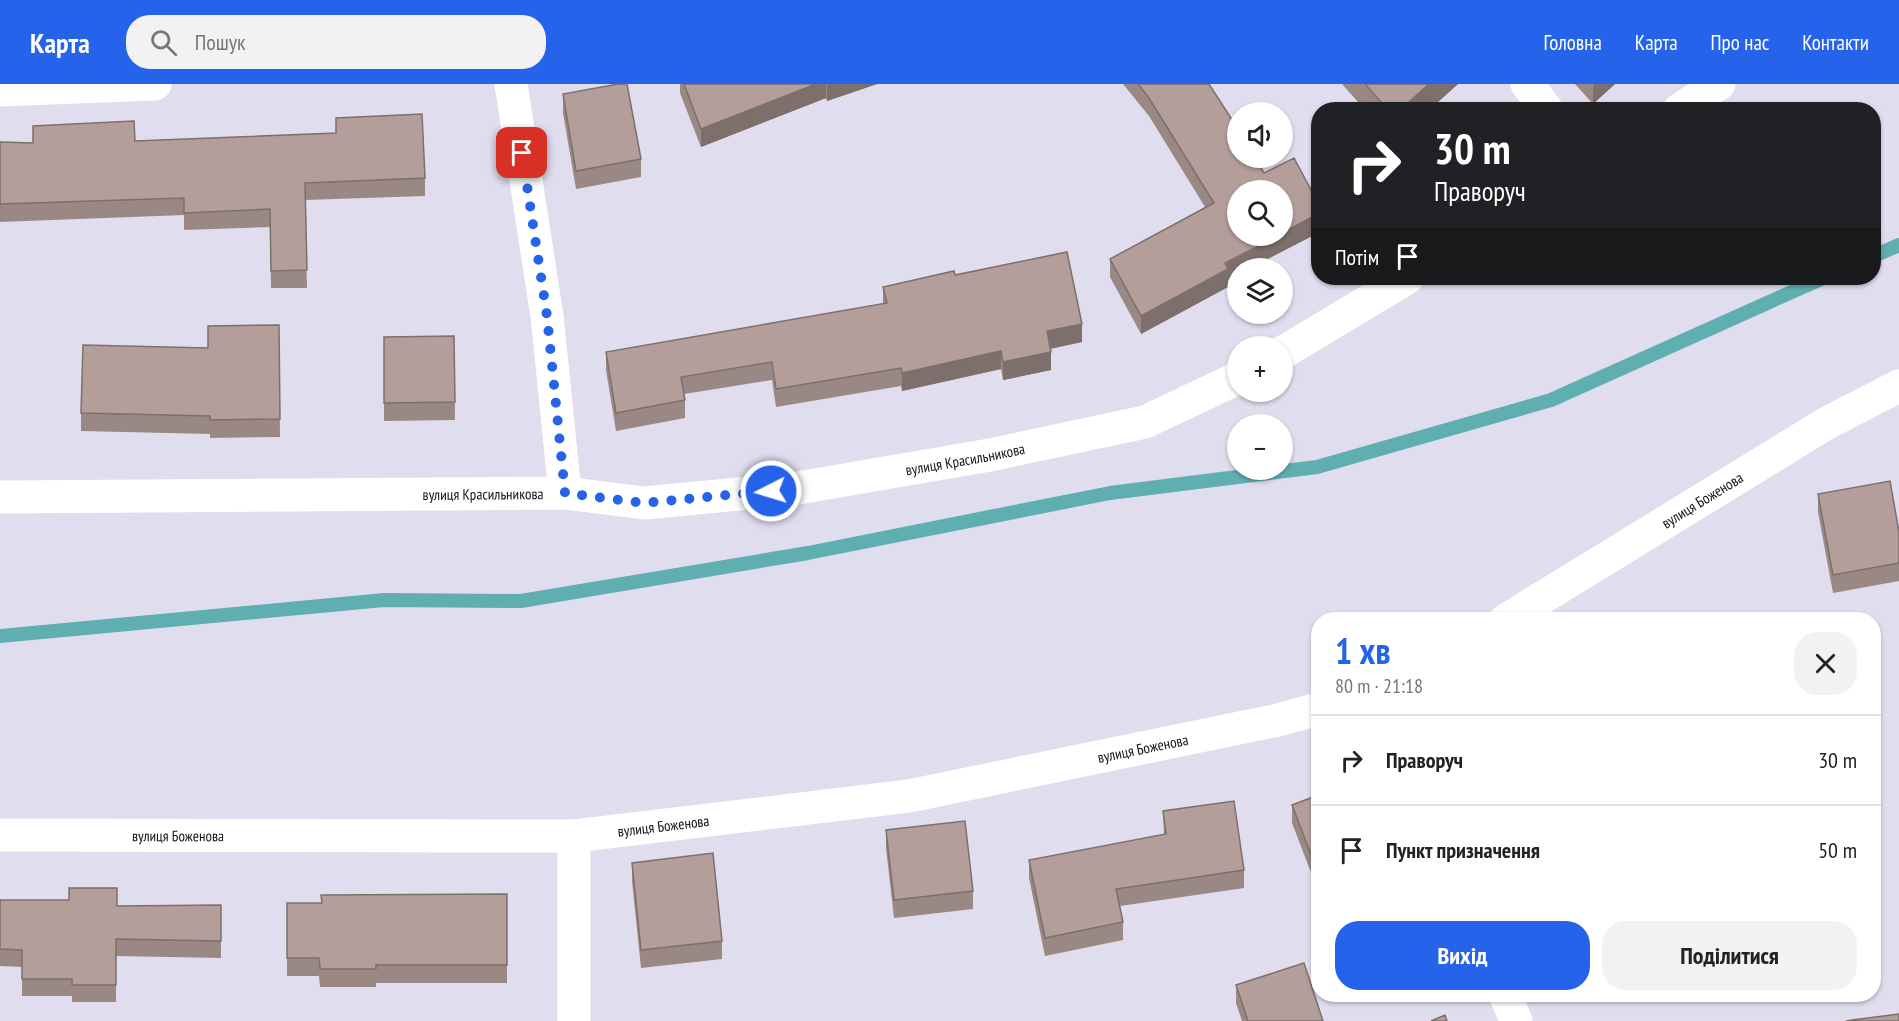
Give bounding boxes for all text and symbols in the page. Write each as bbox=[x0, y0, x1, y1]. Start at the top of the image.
search box bbox=[126, 15, 546, 69]
text: Карта bbox=[30, 24, 90, 61]
icon: search bbox=[147, 26, 180, 59]
text: Пошук bbox=[195, 28, 246, 56]
text: Головна bbox=[1544, 29, 1602, 56]
text: Карта bbox=[1635, 29, 1678, 56]
text: Про нас bbox=[1711, 29, 1769, 56]
text: Контакти bbox=[1802, 29, 1869, 56]
map controls bbox=[1227, 102, 1293, 480]
button: sound bbox=[1227, 102, 1293, 168]
text: 30 m bbox=[1434, 121, 1511, 176]
icon: right bbox=[1335, 126, 1413, 204]
pin bbox=[496, 127, 547, 178]
icon: arrive bbox=[505, 136, 538, 169]
text: Праворуч bbox=[1434, 174, 1526, 208]
button: search bbox=[1227, 180, 1293, 246]
icon: arrive bbox=[1391, 240, 1424, 273]
text: Потім bbox=[1335, 243, 1379, 271]
button: layers bbox=[1227, 258, 1293, 324]
button: + bbox=[1227, 336, 1293, 402]
button: − bbox=[1227, 414, 1293, 480]
street label: вулиця Красильникова bbox=[904, 438, 1026, 479]
position arrow bbox=[739, 459, 803, 523]
street label: вулиця Боженова bbox=[1658, 467, 1746, 532]
street label: вулиця Красильникова bbox=[423, 484, 543, 504]
text: 1 хв bbox=[1335, 627, 1390, 674]
button: close bbox=[1794, 632, 1857, 695]
text: 80 m · 21:18 bbox=[1335, 673, 1423, 699]
street label: вулиця Боженова bbox=[1096, 729, 1190, 766]
icon: right bbox=[1335, 744, 1368, 777]
text: Праворуч bbox=[1386, 746, 1463, 774]
text: 30 m bbox=[1818, 746, 1857, 774]
street label: вулиця Боженова bbox=[616, 810, 710, 840]
street label: вулиця Боженова bbox=[132, 826, 224, 845]
icon: arrive bbox=[1335, 834, 1368, 867]
text: Пункт призначення bbox=[1386, 836, 1540, 864]
text: 50 m bbox=[1818, 836, 1857, 864]
button: Вихід bbox=[1335, 921, 1590, 990]
button: Поділитися bbox=[1602, 921, 1857, 990]

